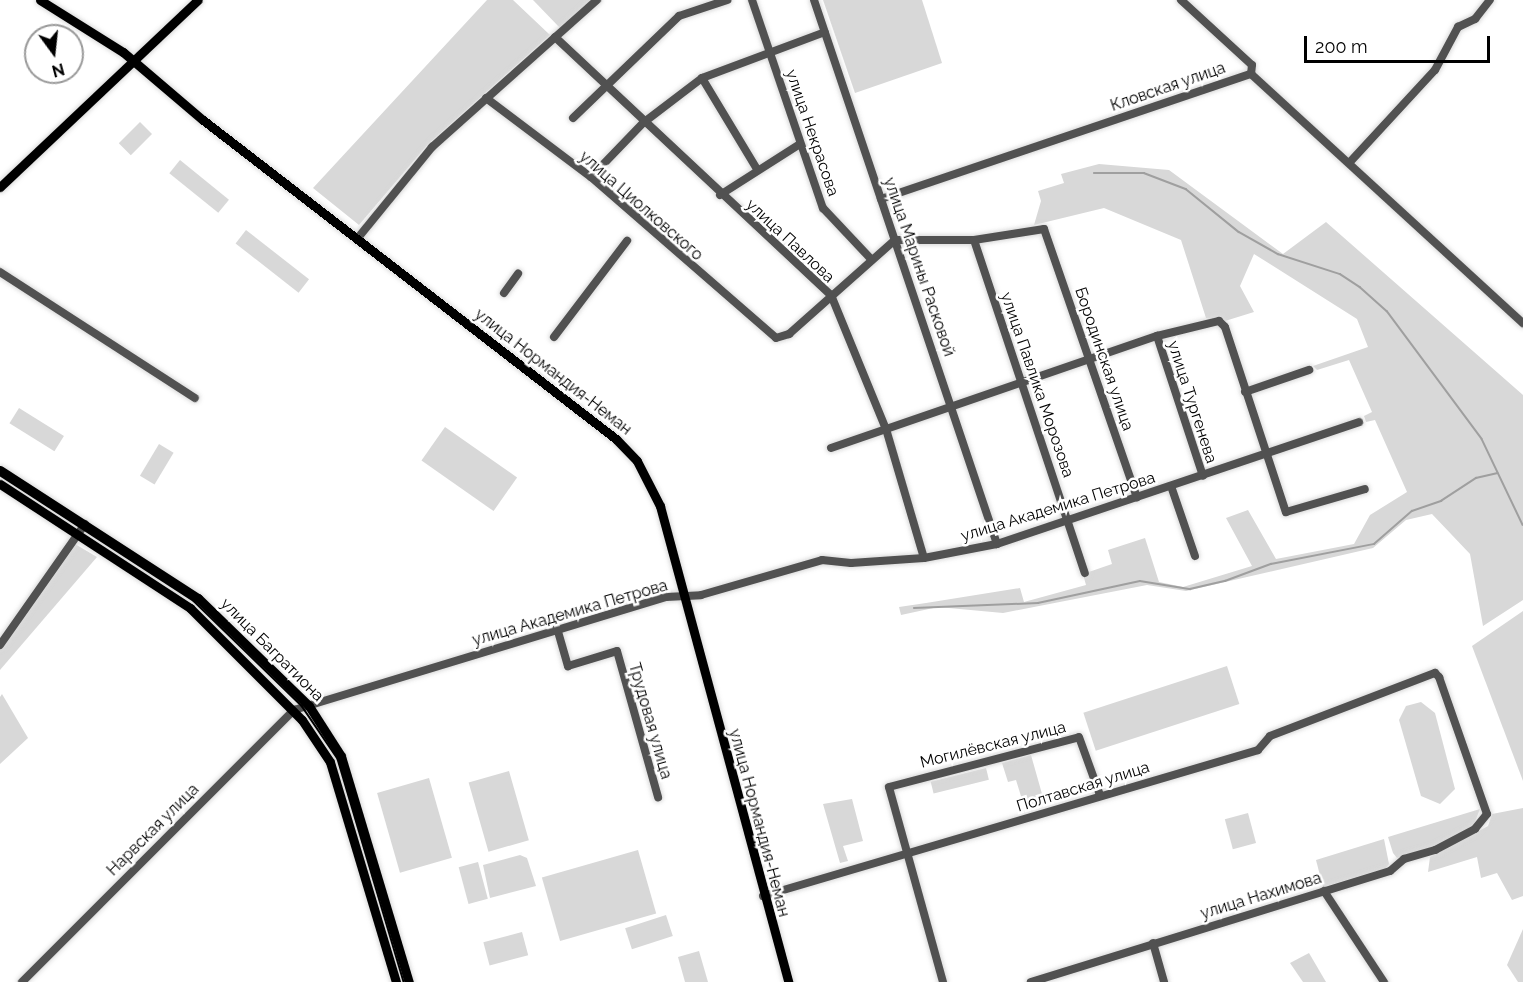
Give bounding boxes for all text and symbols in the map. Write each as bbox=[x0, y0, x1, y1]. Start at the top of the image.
north arrow bbox=[24, 24, 84, 84]
scale bar bbox=[1307, 24, 1493, 62]
text: 200 m bbox=[1315, 36, 1368, 57]
street label: Кловская улица bbox=[1108, 58, 1228, 116]
text: N bbox=[50, 59, 67, 81]
street label: улица Некрасова bbox=[781, 67, 843, 199]
street label: улица Циолковского bbox=[575, 147, 707, 265]
street label: улица Марины Расковой bbox=[879, 175, 959, 359]
street label: улица Павлова bbox=[742, 195, 838, 287]
street label: Бородинская улица bbox=[1070, 285, 1138, 433]
street label: улица Павлика Морозова bbox=[996, 290, 1078, 480]
street label: улица Нормандия-Неман bbox=[471, 305, 635, 439]
street label: улица Тургенева bbox=[1163, 338, 1221, 466]
street label: улица Академика Петрова bbox=[958, 468, 1158, 546]
street label: улица Академика Петрова bbox=[470, 576, 670, 650]
street label: улица Багратиона bbox=[216, 594, 328, 706]
street label: Трудовая улица bbox=[624, 661, 676, 781]
street label: Могилёвская улица bbox=[918, 718, 1068, 772]
street label: улица Нормандия-Неман bbox=[725, 727, 793, 919]
street label: Полтавская улица bbox=[1014, 758, 1152, 816]
street label: Нарвская улица bbox=[103, 780, 203, 880]
street label: улица Нахимова bbox=[1198, 868, 1324, 924]

